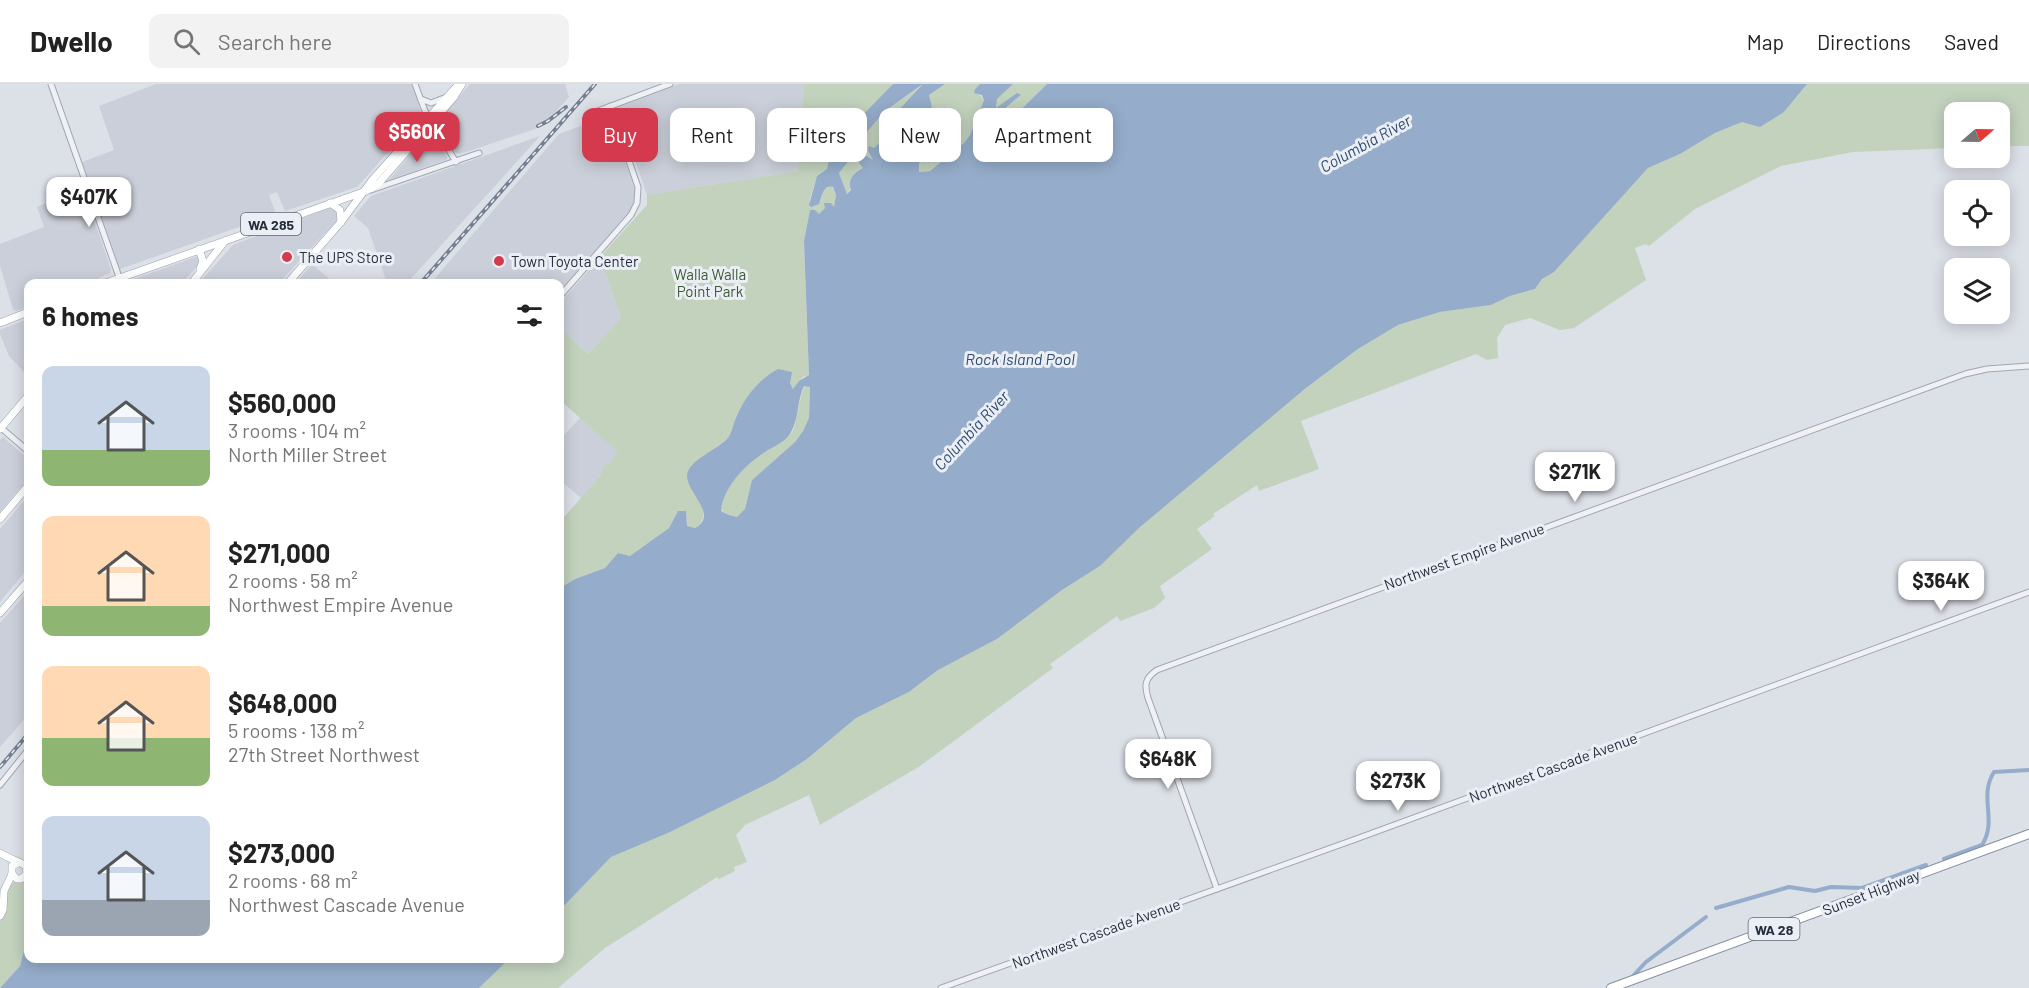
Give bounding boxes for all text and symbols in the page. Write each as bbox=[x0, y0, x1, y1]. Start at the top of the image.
search box bbox=[149, 14, 569, 68]
text: Dwello bbox=[30, 24, 113, 58]
icon: search bbox=[170, 25, 203, 58]
text: Search here bbox=[218, 28, 332, 54]
text: Map bbox=[1747, 29, 1784, 54]
text: Directions bbox=[1817, 29, 1911, 54]
text: Saved bbox=[1944, 29, 1999, 54]
north arrow bbox=[1944, 102, 2010, 168]
map controls bbox=[1944, 102, 2010, 324]
chip: Buy bbox=[582, 108, 658, 162]
chip: Rent bbox=[670, 108, 755, 162]
chip: Filters bbox=[767, 108, 867, 162]
chip: New bbox=[879, 108, 961, 162]
chip: Apartment bbox=[973, 108, 1113, 162]
water label: Columbia River bbox=[1316, 110, 1415, 176]
pin: $560K bbox=[375, 112, 459, 163]
text: $560K bbox=[389, 119, 445, 143]
pin: $407K bbox=[47, 177, 131, 228]
button: locate bbox=[1944, 180, 2010, 246]
text: $407K bbox=[60, 184, 118, 208]
road number: WA 285 bbox=[241, 213, 301, 235]
place label: The UPS Store bbox=[299, 248, 392, 266]
marker: The UPS Store bbox=[280, 250, 294, 264]
place label: Town Toyota Center bbox=[511, 252, 639, 270]
marker: Town Toyota Center bbox=[492, 254, 506, 268]
button: layers bbox=[1944, 258, 2010, 324]
park label: Walla Walla Point Park bbox=[674, 265, 746, 300]
icon: filters bbox=[513, 299, 546, 332]
text: 6 homes bbox=[42, 300, 139, 331]
water label: Rock Island Pool bbox=[965, 349, 1075, 368]
water label: Columbia River bbox=[930, 386, 1013, 473]
text: $560,000 bbox=[228, 387, 336, 418]
icon: home bbox=[90, 390, 162, 462]
text: 3 rooms · 104 m² bbox=[228, 418, 366, 442]
text: North Miller Street bbox=[228, 442, 387, 466]
pin: $271K bbox=[1533, 452, 1617, 503]
text: $271K bbox=[1549, 459, 1601, 483]
street label: Northwest Empire Avenue bbox=[1381, 519, 1547, 593]
text: $271,000 bbox=[228, 537, 330, 568]
icon: home bbox=[90, 540, 162, 612]
pin: $364K bbox=[1899, 561, 1983, 612]
text: 2 rooms · 58 m² bbox=[228, 568, 358, 592]
text: $364K bbox=[1912, 568, 1970, 592]
text: Northwest Empire Avenue bbox=[228, 592, 453, 616]
text: $648,000 bbox=[228, 687, 337, 718]
icon: home bbox=[90, 690, 162, 762]
text: 5 rooms · 138 m² bbox=[228, 718, 364, 742]
street label: Northwest Cascade Avenue bbox=[1466, 728, 1640, 806]
pin: $648K bbox=[1126, 739, 1210, 790]
text: 27th Street Northwest bbox=[228, 742, 420, 766]
text: $648K bbox=[1139, 746, 1197, 770]
pin: $273K bbox=[1356, 761, 1440, 812]
text: $273K bbox=[1370, 768, 1426, 792]
text: $273,000 bbox=[228, 837, 335, 868]
icon: home bbox=[90, 840, 162, 912]
street label: Sunset Highway bbox=[1820, 865, 1922, 919]
text: 2 rooms · 68 m² bbox=[228, 868, 358, 892]
text: Northwest Cascade Avenue bbox=[228, 892, 465, 916]
street label: Northwest Cascade Avenue bbox=[1009, 894, 1183, 972]
road number: WA 28 bbox=[1748, 918, 1800, 940]

